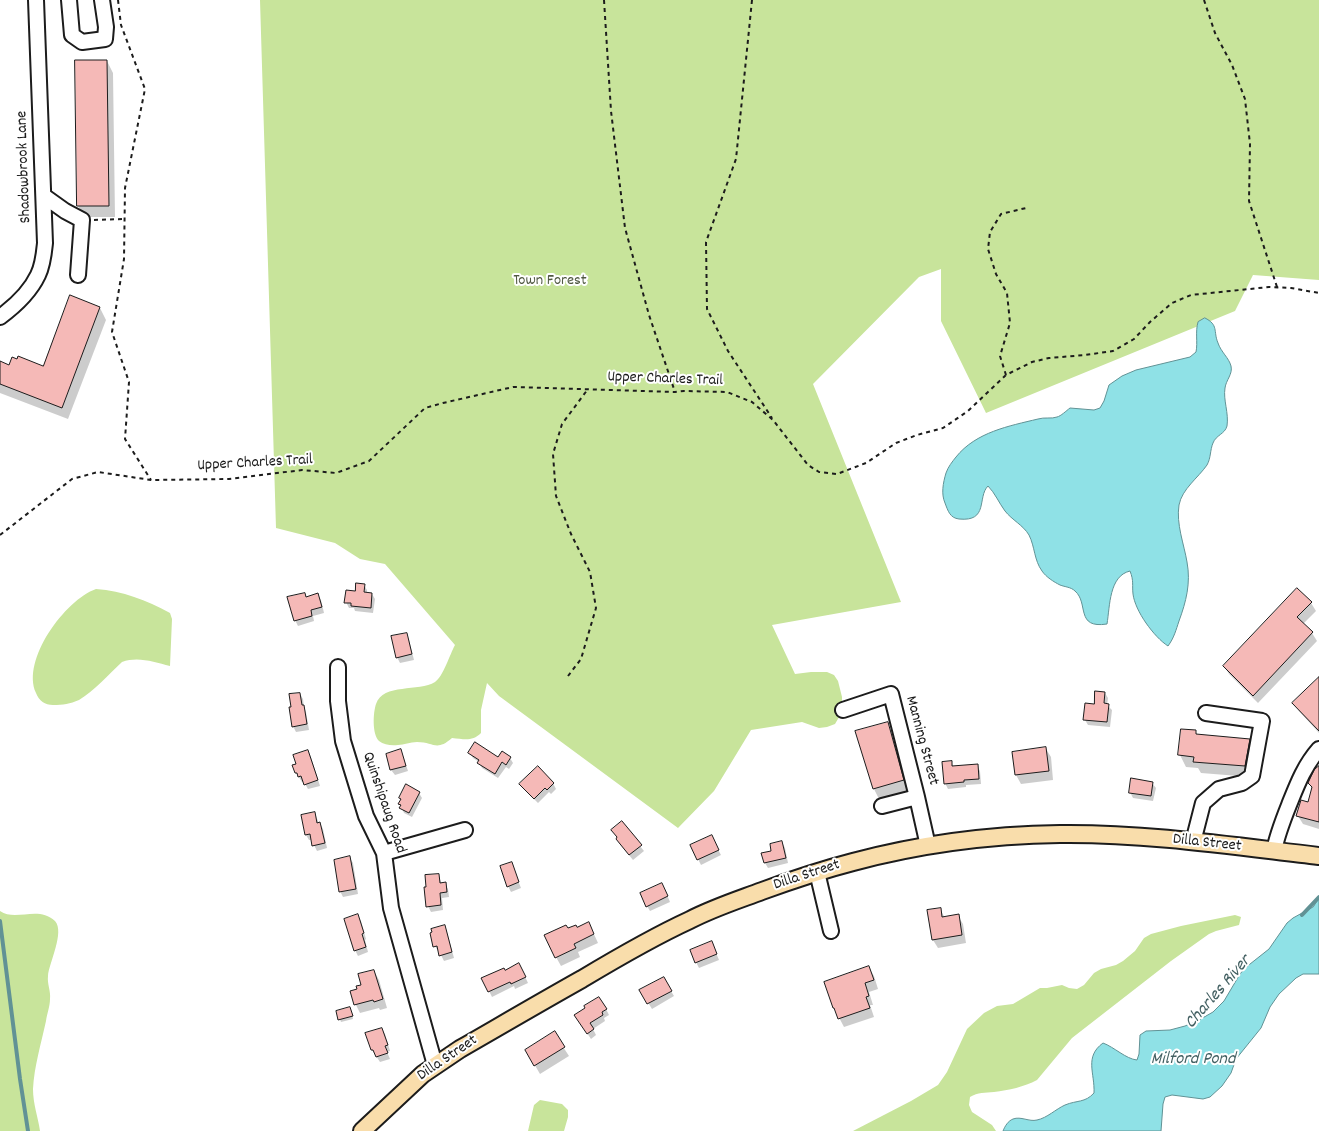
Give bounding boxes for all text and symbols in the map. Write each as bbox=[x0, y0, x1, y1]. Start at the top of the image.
street label: Shadowbrook Lane bbox=[13, 110, 37, 224]
park label: Town Forest bbox=[513, 272, 587, 292]
street label: Upper Charles Trail bbox=[607, 368, 723, 392]
street label: Upper Charles Trail bbox=[197, 451, 313, 477]
street label: Manning Street bbox=[900, 694, 942, 788]
street label: Quinshipaug Road bbox=[357, 750, 409, 856]
street label: Dilla Street bbox=[1172, 831, 1242, 857]
street label: Dilla Street bbox=[771, 856, 843, 896]
water label: Charles River bbox=[1181, 952, 1257, 1034]
street label: Dilla Street bbox=[414, 1032, 482, 1086]
water label: Milford Pond bbox=[1151, 1050, 1235, 1072]

